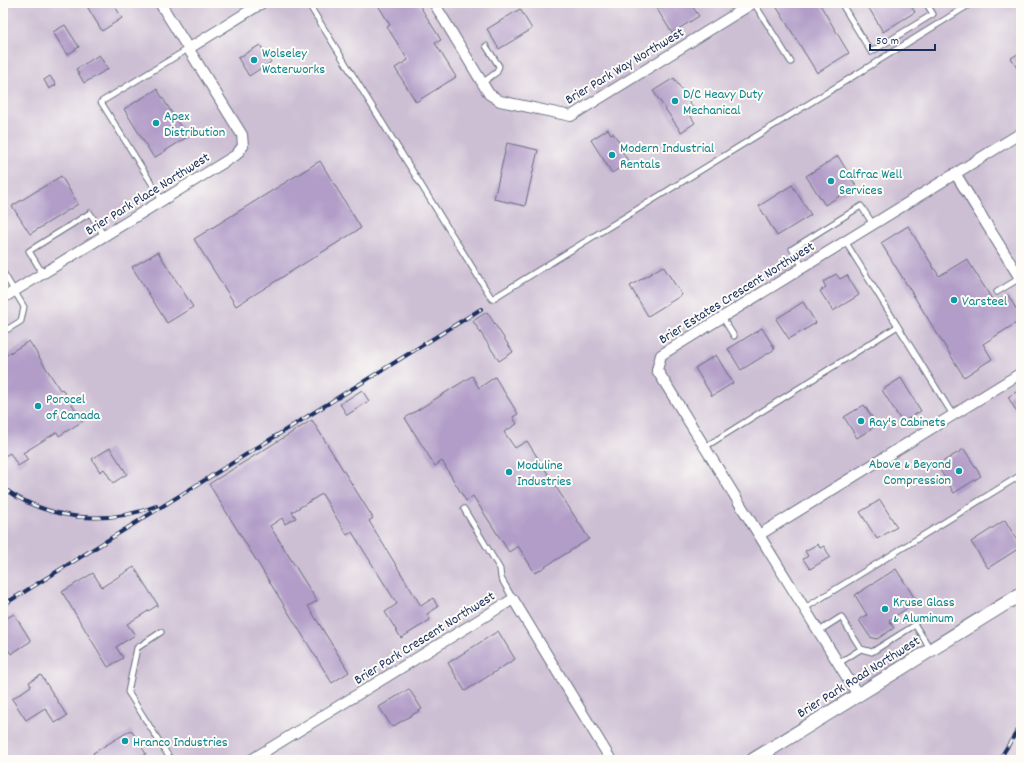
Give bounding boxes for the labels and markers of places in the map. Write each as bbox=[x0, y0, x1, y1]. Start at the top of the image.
place label: Wolseley Waterworks bbox=[262, 44, 325, 80]
marker: Wolseley Waterworks bbox=[249, 55, 259, 65]
place label: D/C Heavy Duty Mechanical bbox=[683, 85, 763, 121]
marker: D/C Heavy Duty Mechanical bbox=[670, 96, 680, 106]
place label: Apex Distribution bbox=[164, 107, 225, 143]
marker: Apex Distribution bbox=[151, 118, 161, 128]
place label: Modern Industrial Rentals bbox=[620, 139, 715, 175]
marker: Modern Industrial Rentals bbox=[607, 150, 617, 160]
place label: Calfrac Well Services bbox=[839, 165, 903, 201]
marker: Calfrac Well Services bbox=[826, 176, 836, 186]
place label: Varsteel bbox=[962, 292, 1008, 312]
marker: Varsteel bbox=[949, 295, 959, 305]
place label: Porocel of Canada bbox=[46, 390, 100, 426]
marker: Porocel of Canada bbox=[33, 401, 43, 411]
place label: Ray's Cabinets bbox=[869, 413, 946, 433]
marker: Ray's Cabinets bbox=[856, 416, 866, 426]
place label: Above & Beyond Compression bbox=[869, 455, 951, 491]
place label: Moduline Industries bbox=[517, 456, 571, 492]
marker: Above & Beyond Compression bbox=[954, 466, 964, 476]
marker: Moduline Industries bbox=[504, 467, 514, 477]
place label: Kruse Glass & Aluminum bbox=[893, 593, 955, 629]
marker: Kruse Glass & Aluminum bbox=[880, 604, 890, 614]
place label: Hranco Industries bbox=[133, 733, 228, 753]
marker: Hranco Industries bbox=[120, 736, 130, 746]

